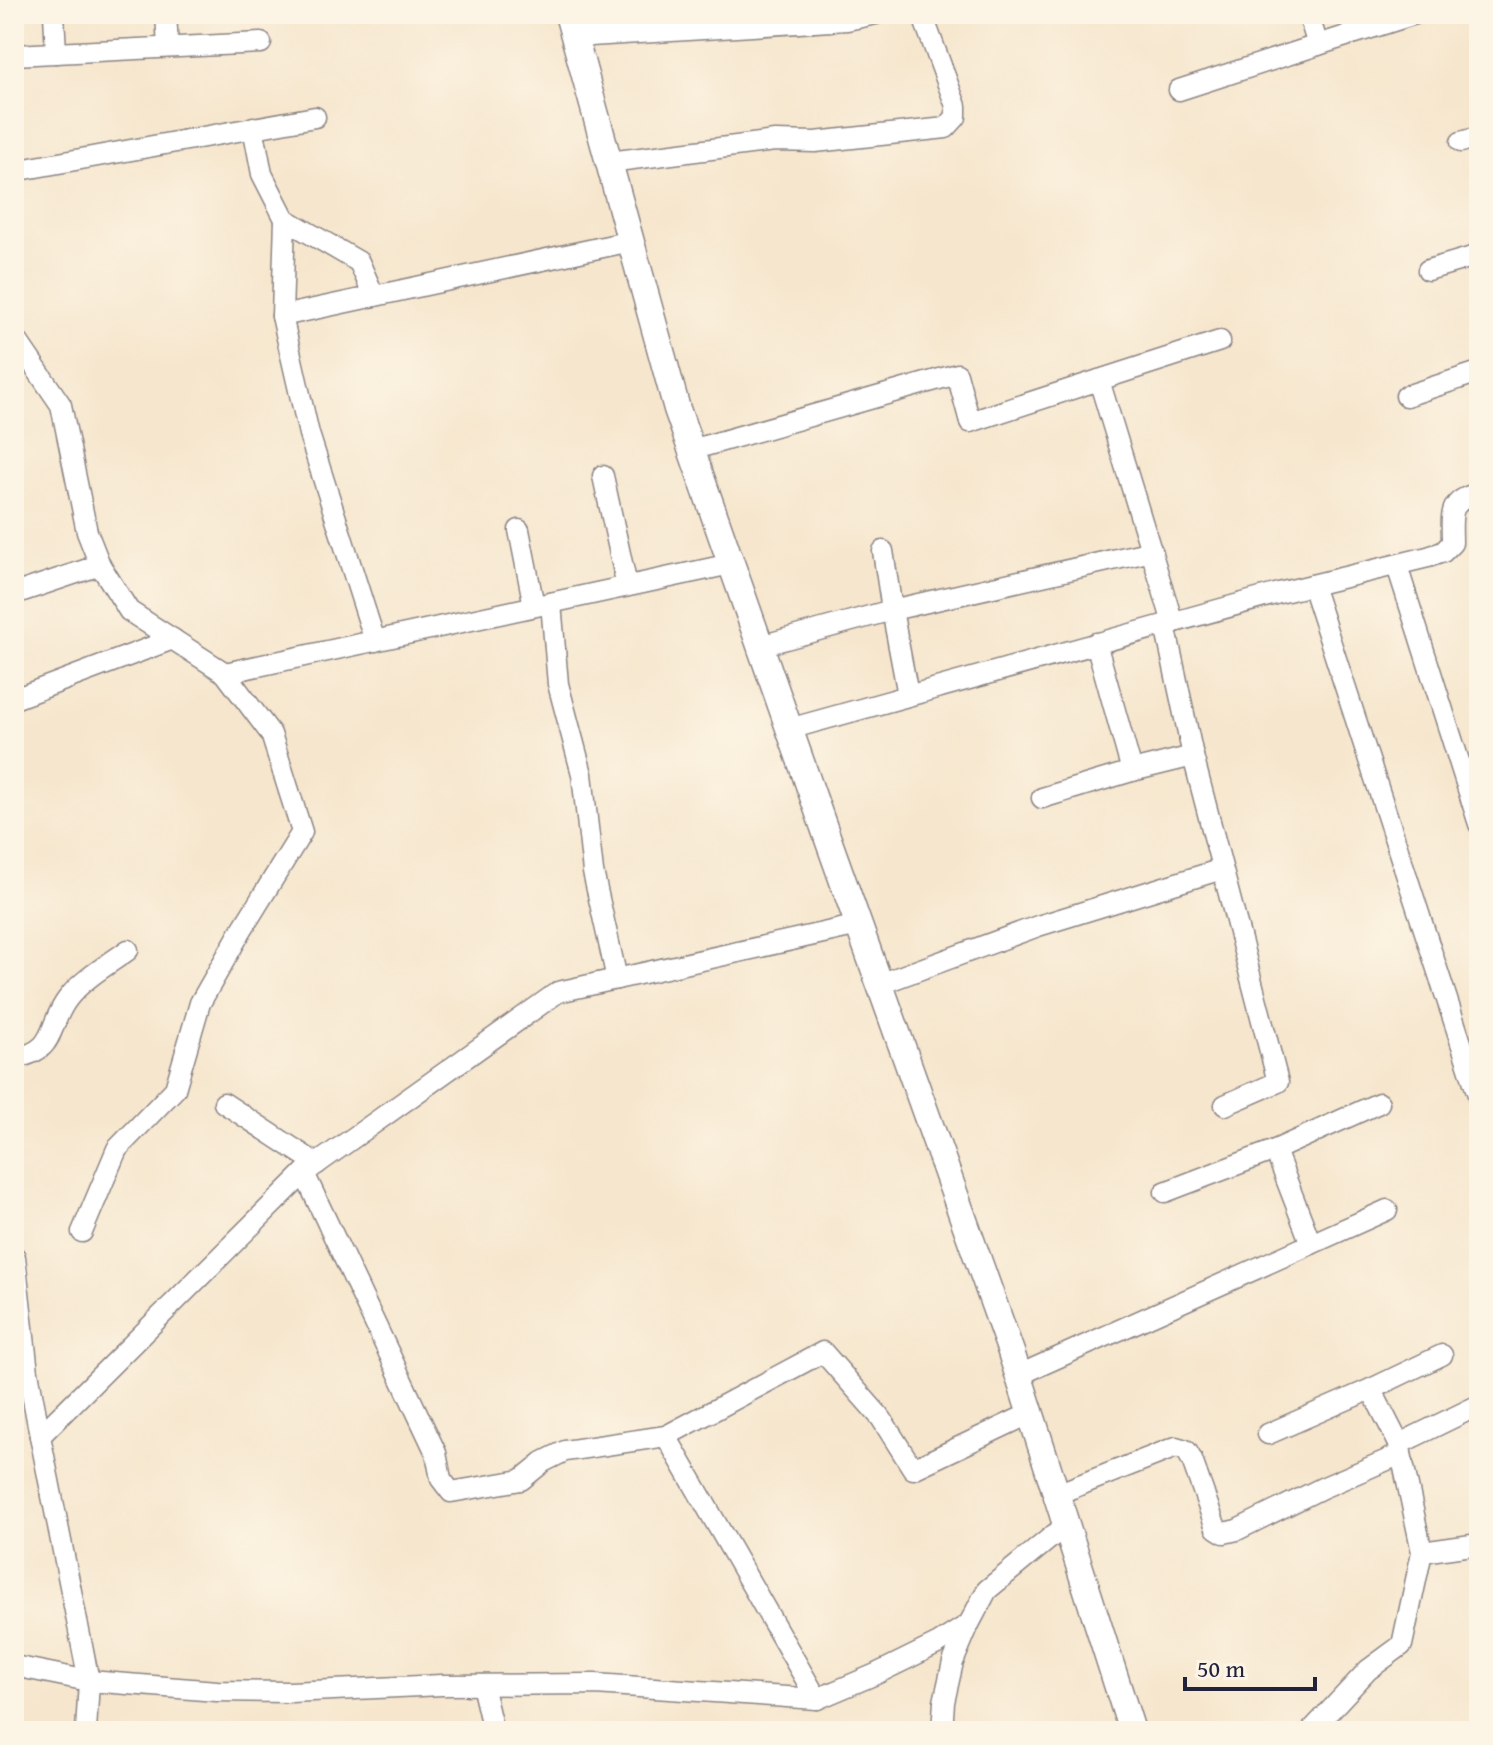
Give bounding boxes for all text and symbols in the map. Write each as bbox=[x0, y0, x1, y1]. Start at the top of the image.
scale bar bbox=[1185, 1641, 1315, 1691]
text: 50 m bbox=[1197, 1651, 1245, 1686]

